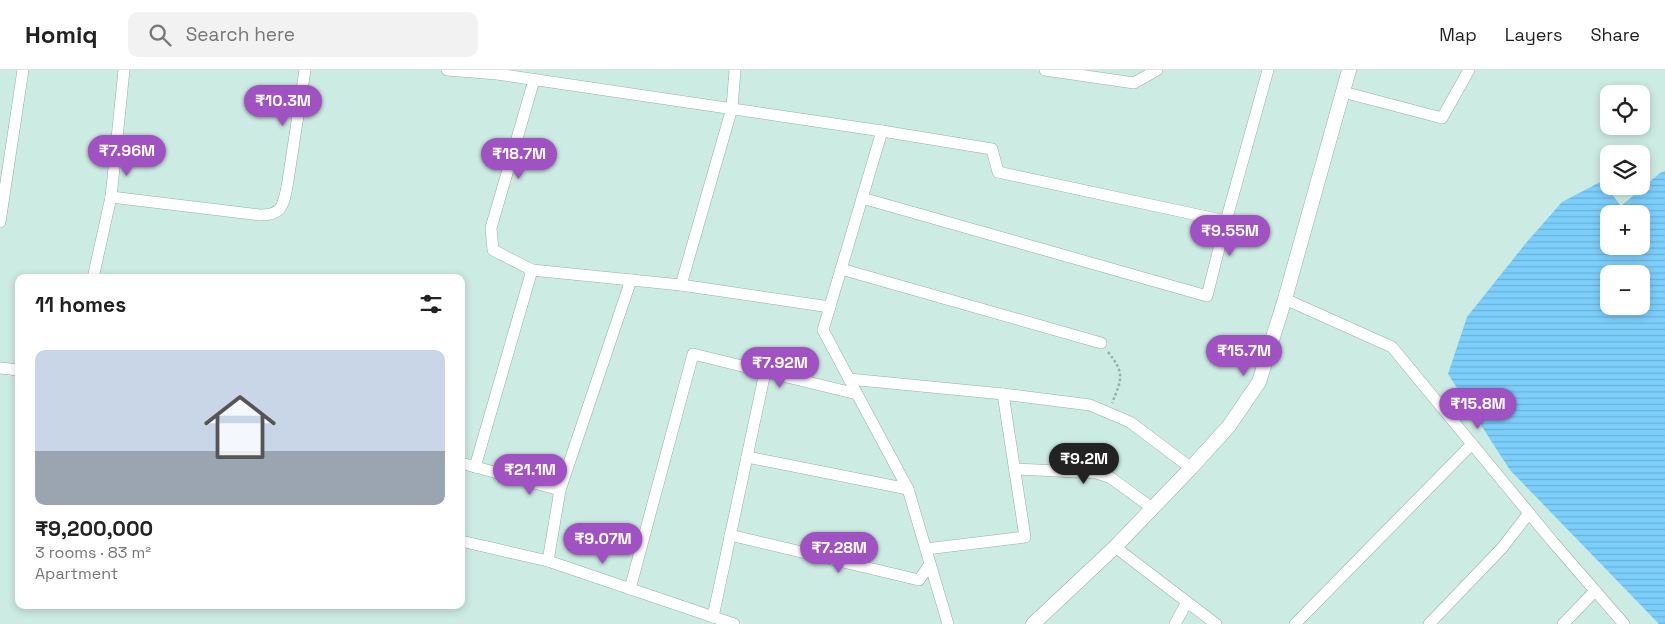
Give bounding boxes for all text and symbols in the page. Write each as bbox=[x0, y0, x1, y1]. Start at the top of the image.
search box bbox=[128, 12, 478, 57]
text: Homiq bbox=[25, 19, 98, 50]
icon: search bbox=[146, 21, 174, 49]
text: Search here bbox=[186, 22, 295, 47]
text: Map bbox=[1439, 23, 1477, 46]
text: Layers bbox=[1505, 23, 1562, 46]
text: Share bbox=[1590, 23, 1640, 46]
pin: ₹10.3M bbox=[242, 85, 324, 127]
map controls bbox=[1600, 85, 1650, 315]
button: locate bbox=[1600, 85, 1650, 135]
text: ₹10.3M bbox=[255, 90, 311, 111]
pin: ₹7.96M bbox=[86, 134, 168, 177]
pin: ₹18.7M bbox=[478, 138, 560, 180]
text: ₹7.96M bbox=[99, 140, 155, 161]
text: ₹18.7M bbox=[492, 143, 546, 164]
button: layers bbox=[1600, 145, 1650, 195]
button: + bbox=[1600, 205, 1650, 255]
pin: ₹9.55M bbox=[1189, 214, 1271, 257]
text: ₹9.55M bbox=[1201, 220, 1259, 241]
button: − bbox=[1600, 265, 1650, 315]
icon: filters bbox=[417, 290, 445, 318]
text: 11 homes bbox=[35, 291, 126, 318]
pin: ₹15.7M bbox=[1203, 334, 1285, 377]
text: ₹15.7M bbox=[1217, 340, 1271, 361]
pin: ₹7.92M bbox=[739, 346, 821, 389]
text: ₹7.92M bbox=[752, 352, 808, 373]
icon: home bbox=[195, 382, 285, 472]
pin: ₹15.8M bbox=[1437, 388, 1519, 430]
text: ₹15.8M bbox=[1450, 393, 1506, 414]
pin: ₹9.2M bbox=[1049, 442, 1119, 485]
text: ₹9.2M bbox=[1060, 448, 1108, 469]
pin: ₹21.1M bbox=[489, 454, 571, 496]
text: ₹21.1M bbox=[504, 459, 556, 480]
text: ₹9,200,000 bbox=[35, 515, 153, 542]
pin: ₹9.07M bbox=[562, 522, 644, 565]
text: ₹9.07M bbox=[574, 528, 632, 549]
pin: ₹7.28M bbox=[798, 532, 880, 574]
text: ₹7.28M bbox=[811, 537, 867, 558]
text: 3 rooms · 83 m² bbox=[35, 542, 151, 563]
text: Apartment bbox=[35, 563, 118, 584]

